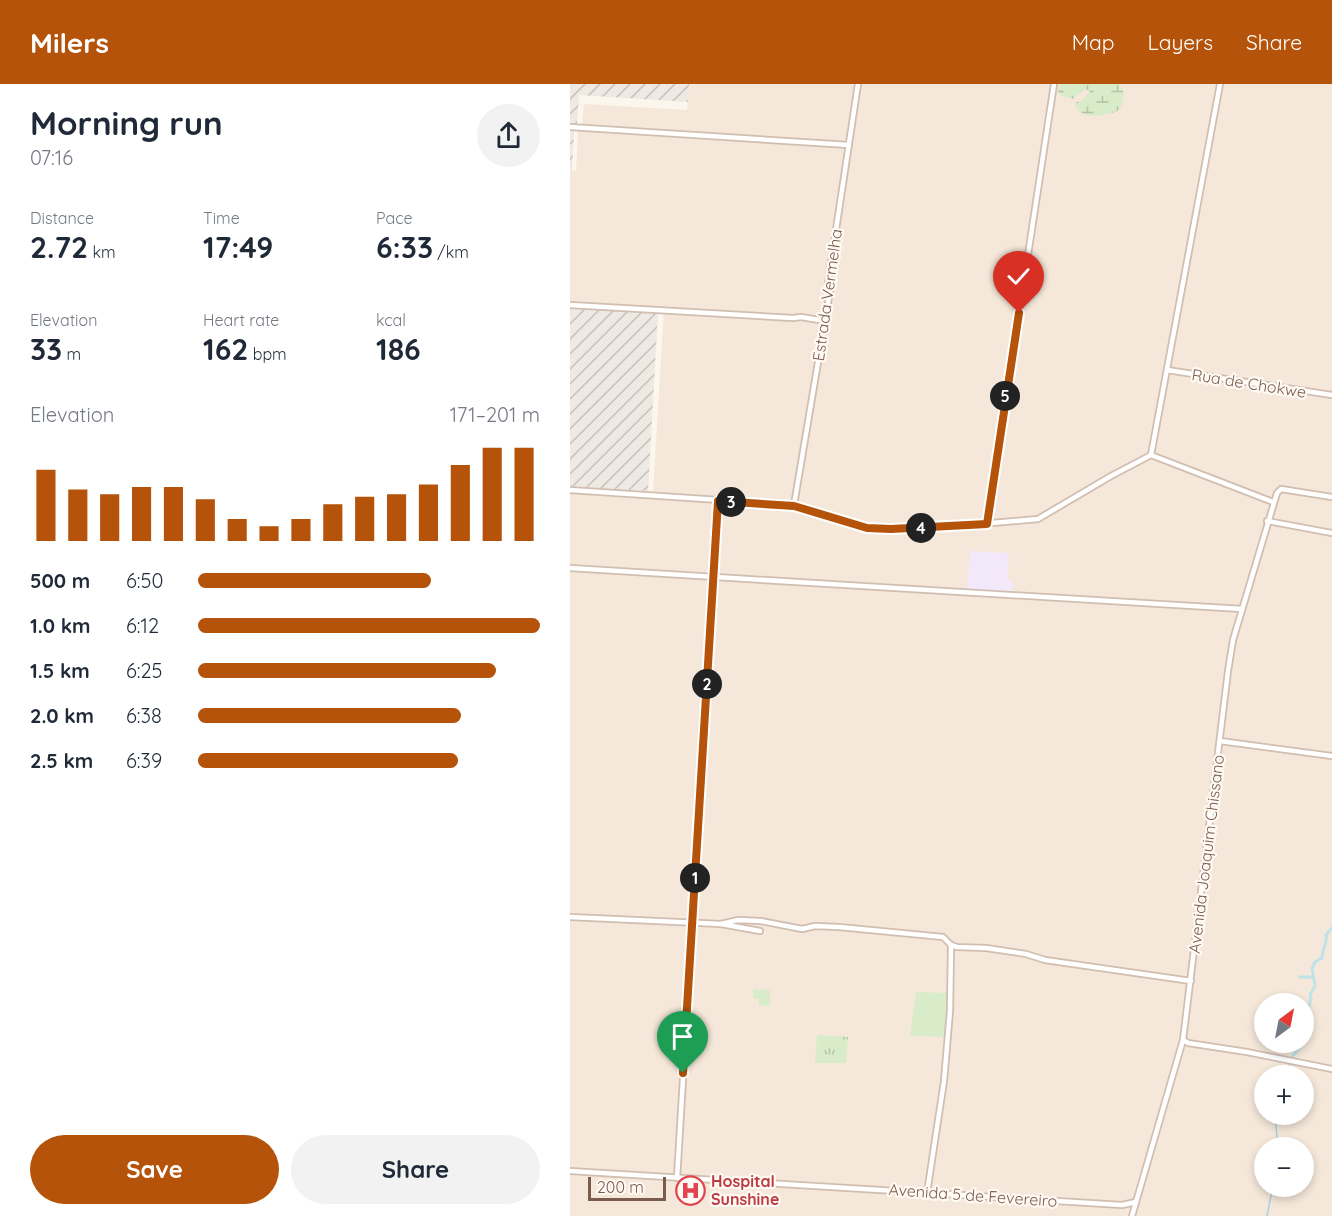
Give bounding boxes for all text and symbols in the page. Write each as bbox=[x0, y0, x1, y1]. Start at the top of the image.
text: Milers bbox=[30, 25, 109, 60]
text: Map bbox=[1072, 29, 1115, 55]
text: Layers bbox=[1148, 29, 1213, 55]
text: Share bbox=[1246, 29, 1302, 55]
text: Morning run bbox=[30, 102, 223, 143]
button: share bbox=[477, 104, 540, 167]
text: 07:16 bbox=[30, 145, 73, 170]
text: Distance bbox=[30, 208, 94, 228]
text: Time bbox=[203, 208, 240, 228]
text: Pace bbox=[376, 208, 412, 228]
text: 2.72 bbox=[30, 228, 88, 266]
text: 17:49 bbox=[203, 228, 273, 266]
text: 6:33 bbox=[376, 228, 433, 266]
street label: Estrada Vermelha bbox=[808, 228, 846, 362]
text: km bbox=[88, 242, 116, 262]
text: /km bbox=[433, 242, 469, 262]
pin bbox=[993, 251, 1044, 313]
icon: check bbox=[1002, 260, 1035, 293]
text: Elevation bbox=[30, 310, 97, 330]
text: Heart rate bbox=[203, 310, 279, 330]
text: kcal bbox=[376, 310, 406, 330]
text: 33 bbox=[30, 330, 62, 368]
text: 162 bbox=[203, 330, 248, 368]
text: 186 bbox=[376, 330, 421, 368]
text: m bbox=[62, 344, 81, 364]
text: bpm bbox=[248, 344, 287, 364]
street label: Rua de Chokwe bbox=[1190, 364, 1308, 402]
pin: 5 bbox=[990, 381, 1020, 411]
text: 5 bbox=[1000, 386, 1010, 406]
text: Elevation bbox=[30, 402, 114, 427]
text: 171–201 m bbox=[450, 402, 540, 427]
pin: 3 bbox=[716, 487, 746, 517]
text: 3 bbox=[727, 492, 735, 512]
pin: 4 bbox=[906, 513, 936, 543]
text: 4 bbox=[916, 518, 926, 538]
text: 500 m bbox=[30, 568, 90, 593]
text: 6:50 bbox=[126, 568, 163, 593]
text: 1.0 km bbox=[30, 613, 90, 638]
text: 6:12 bbox=[126, 613, 159, 638]
text: 1.5 km bbox=[30, 658, 90, 683]
text: 6:25 bbox=[126, 658, 162, 683]
pin: 2 bbox=[692, 669, 722, 699]
text: 2 bbox=[702, 674, 712, 694]
text: 2.0 km bbox=[30, 703, 94, 728]
text: 6:38 bbox=[126, 703, 162, 728]
text: 2.5 km bbox=[30, 748, 93, 773]
text: 6:39 bbox=[126, 748, 162, 773]
street label: Avenida Joaquim Chissano bbox=[1184, 753, 1228, 955]
pin: 1 bbox=[680, 863, 710, 893]
text: 1 bbox=[692, 868, 698, 888]
north arrow bbox=[1254, 993, 1314, 1053]
map controls bbox=[1254, 993, 1314, 1197]
pin bbox=[657, 1011, 708, 1073]
icon: arrive bbox=[666, 1020, 699, 1053]
button: + bbox=[1254, 1065, 1314, 1125]
button: Save bbox=[30, 1135, 279, 1204]
button: Share bbox=[291, 1135, 540, 1204]
button: − bbox=[1254, 1137, 1314, 1197]
place label: Hospital Sunshine bbox=[711, 1171, 779, 1209]
scale bar bbox=[588, 1174, 666, 1202]
hospital icon: Hospital Sunshine bbox=[674, 1174, 706, 1206]
text: 200 m bbox=[597, 1177, 644, 1197]
street label: Avenida 5 de Fevereiro bbox=[888, 1179, 1058, 1211]

